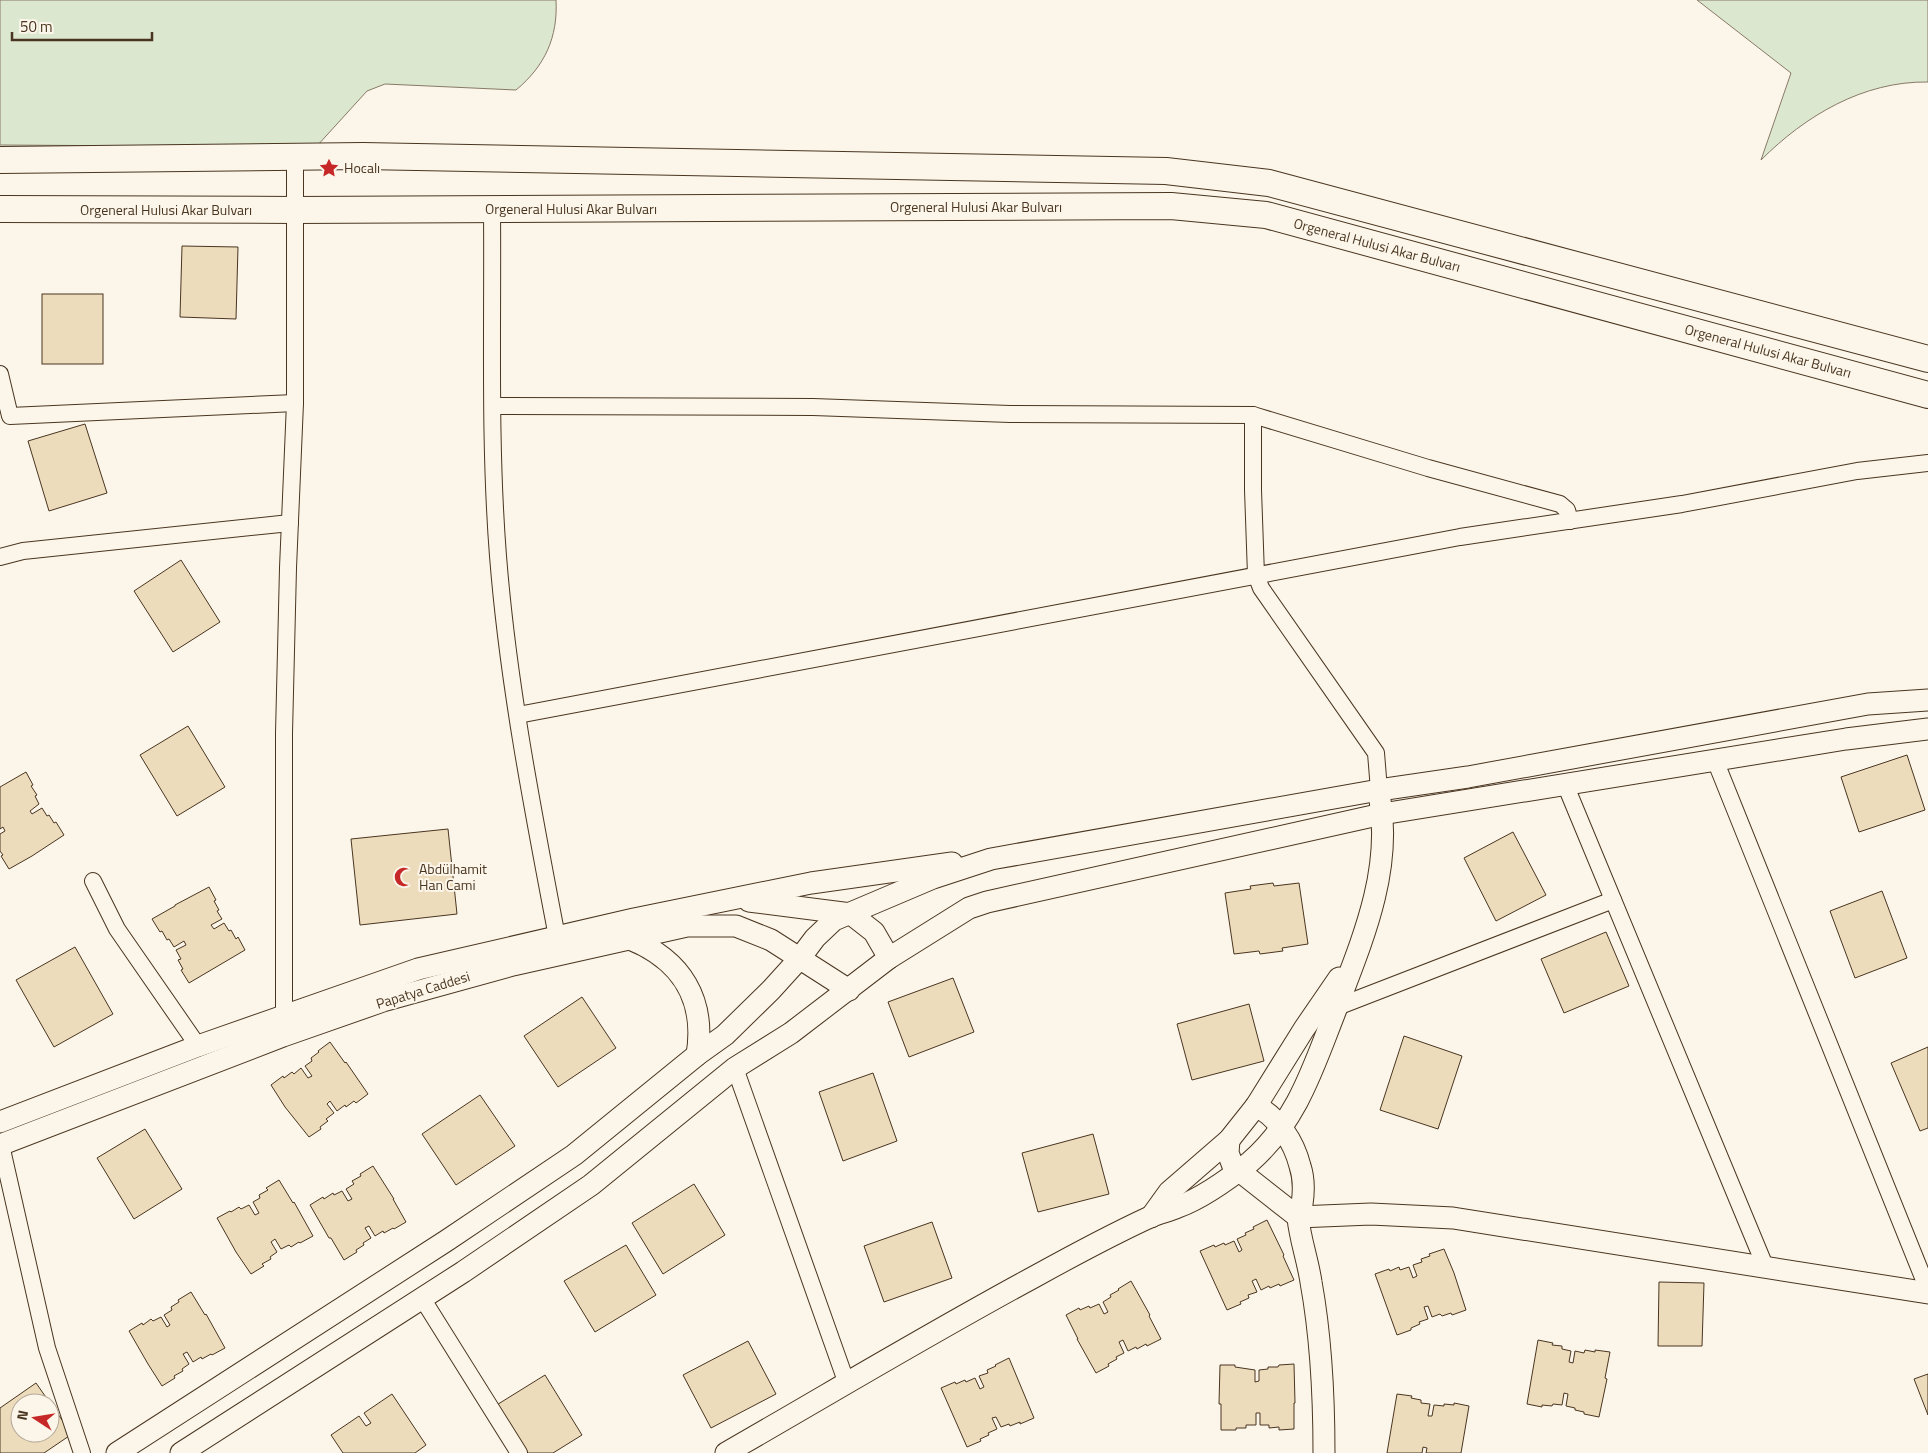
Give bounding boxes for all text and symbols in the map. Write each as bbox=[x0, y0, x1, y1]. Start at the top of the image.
scale bar bbox=[12, 10, 152, 42]
text: 50 m bbox=[20, 15, 53, 38]
place icon: Hocalı bbox=[318, 157, 340, 179]
place label: Hocalı bbox=[344, 157, 380, 178]
street label: Orgeneral Hulusi Akar Bulvarı bbox=[890, 196, 1062, 217]
street label: Orgeneral Hulusi Akar Bulvarı bbox=[485, 198, 657, 219]
street label: Orgeneral Hulusi Akar Bulvarı bbox=[80, 199, 252, 220]
street label: Orgeneral Hulusi Akar Bulvarı bbox=[1291, 212, 1463, 277]
street label: Orgeneral Hulusi Akar Bulvarı bbox=[1682, 318, 1854, 383]
place label: Abdülhamit Han Cami bbox=[419, 858, 487, 895]
mosque icon: Abdülhamit Han Cami bbox=[393, 866, 415, 888]
street label: Papatya Caddesi bbox=[373, 965, 472, 1014]
north arrow bbox=[10, 1393, 60, 1443]
text: N bbox=[11, 1408, 33, 1422]

